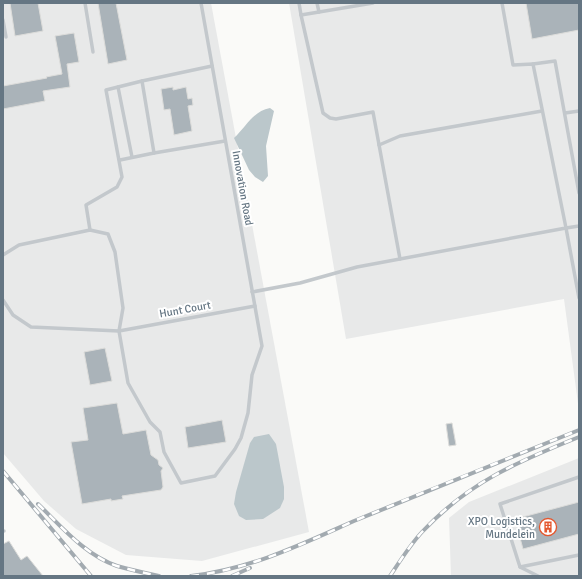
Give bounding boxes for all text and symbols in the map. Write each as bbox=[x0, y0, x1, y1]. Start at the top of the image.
street label: Innovation Road bbox=[230, 150, 256, 227]
street label: Hunt Court bbox=[158, 299, 212, 320]
place label: XPO Logistics, Mundelein bbox=[468, 515, 535, 541]
building icon: XPO Logistics, Mundelein bbox=[538, 517, 558, 537]

